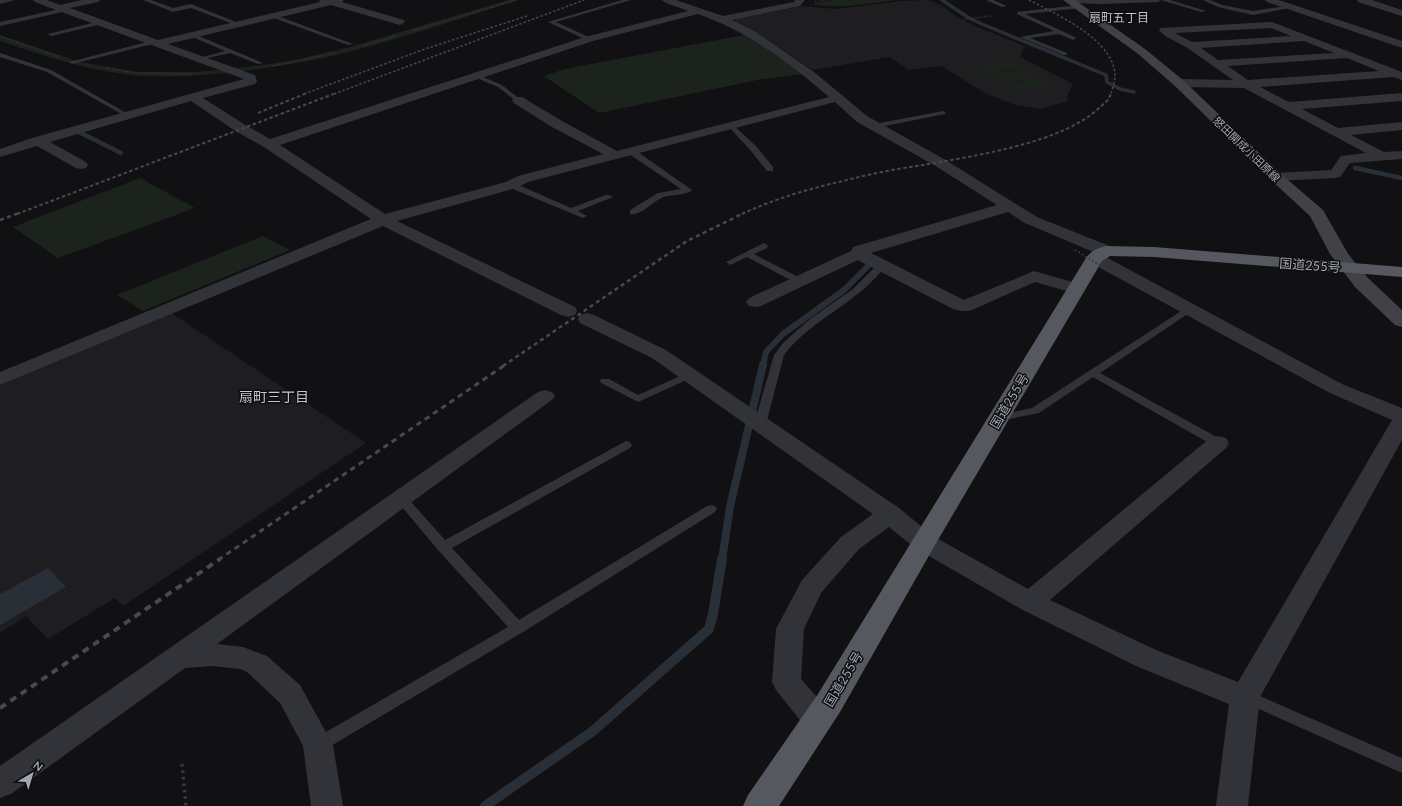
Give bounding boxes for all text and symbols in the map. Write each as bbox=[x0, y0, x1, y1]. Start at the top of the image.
district label: 扇町五丁目 bbox=[1089, 10, 1149, 25]
street label: 怒田開成小田原線 bbox=[1211, 114, 1283, 184]
street label: 国道255号 bbox=[1279, 255, 1341, 275]
street label: 国道255号 bbox=[986, 370, 1032, 432]
district label: 扇町三丁目 bbox=[239, 388, 309, 405]
street label: 国道255号 bbox=[820, 648, 866, 710]
north arrow bbox=[12, 754, 52, 794]
text: N bbox=[31, 758, 46, 773]

